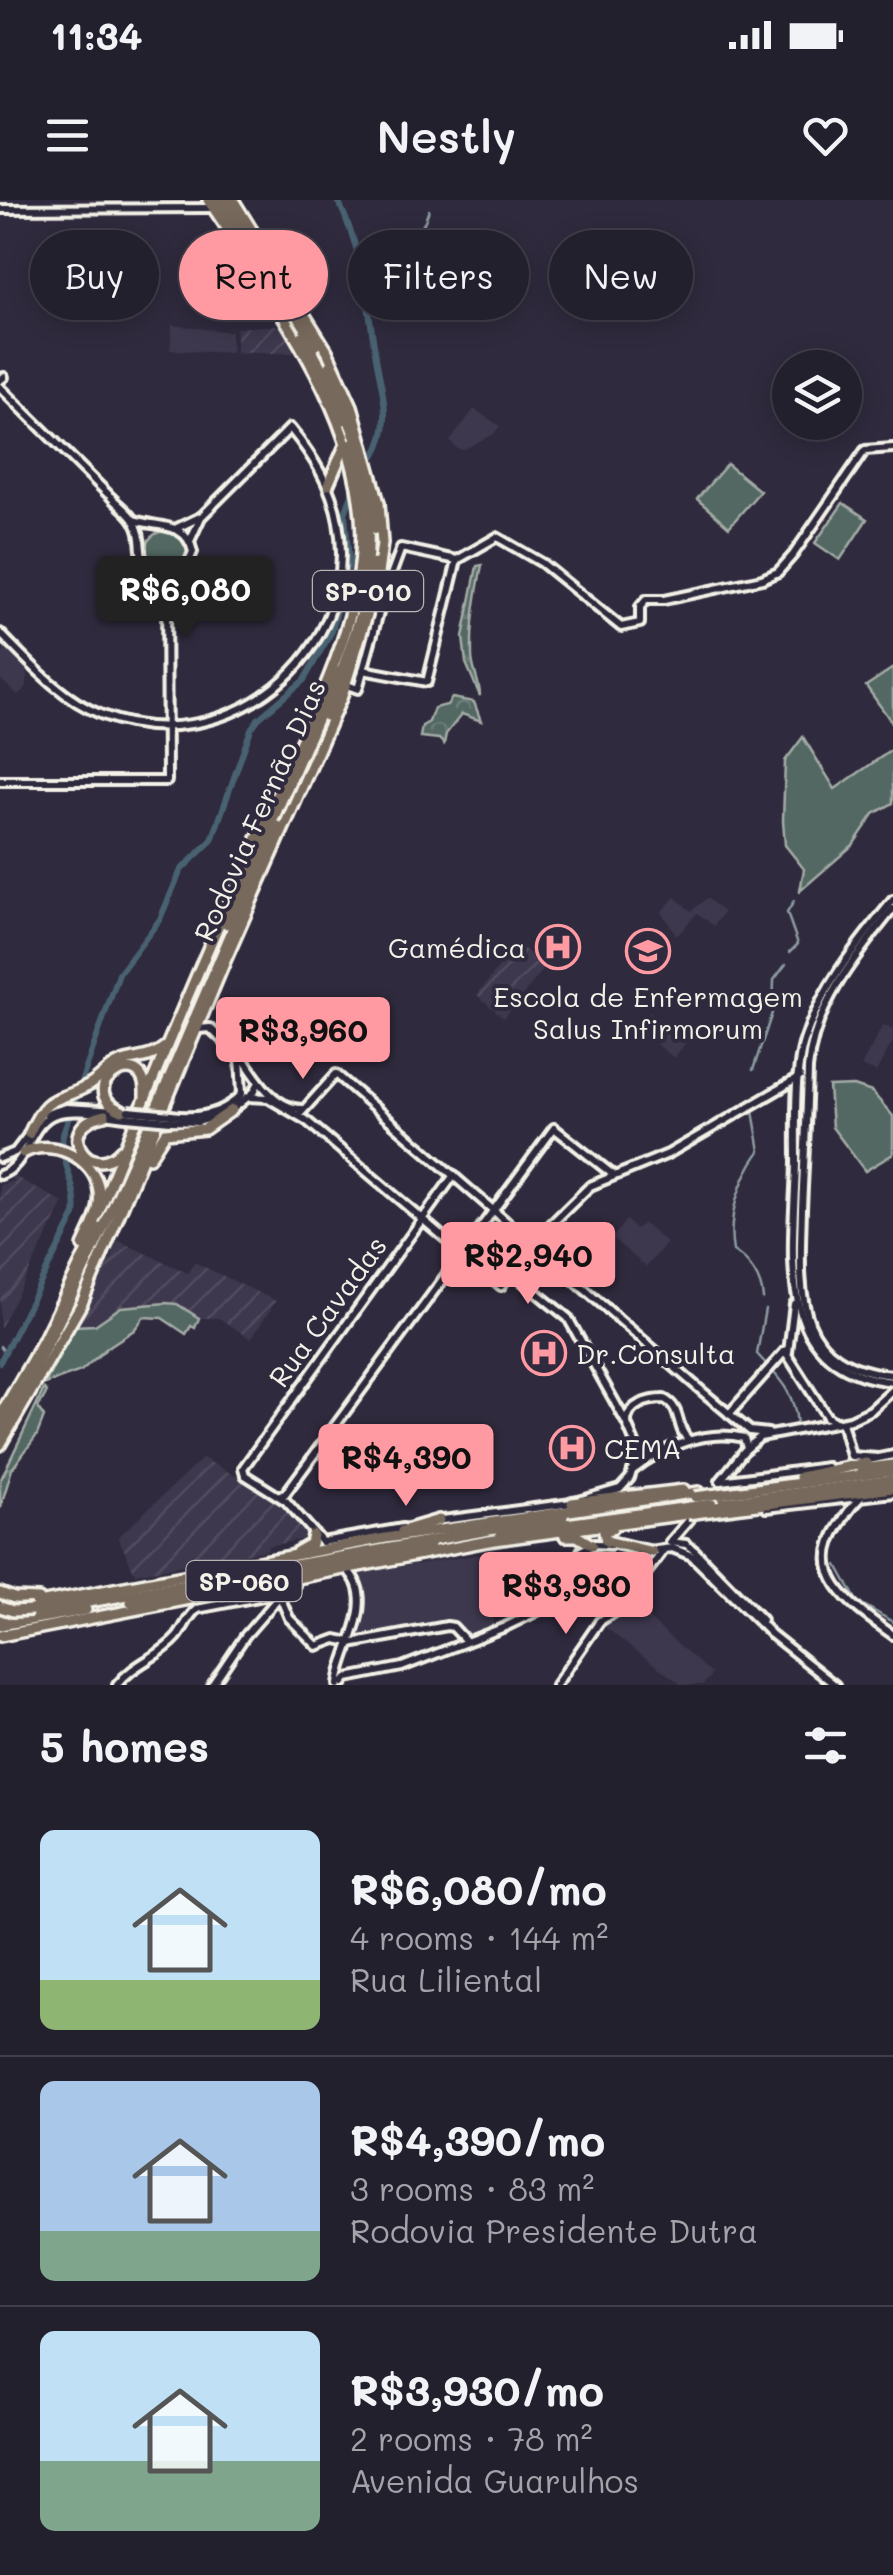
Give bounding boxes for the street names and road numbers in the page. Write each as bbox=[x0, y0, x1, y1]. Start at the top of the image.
road number: SP-010 bbox=[313, 571, 423, 611]
street label: Rodovia Fernão Dias bbox=[185, 673, 333, 947]
street label: Rua Cavadas bbox=[260, 1228, 394, 1394]
road number: SP-060 bbox=[186, 1561, 302, 1601]

